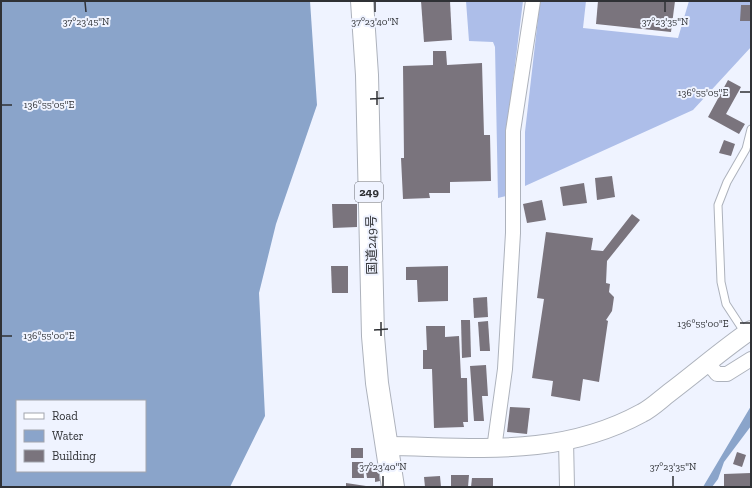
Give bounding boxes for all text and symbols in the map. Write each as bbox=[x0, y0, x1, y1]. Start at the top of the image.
text: 37°23'45"N bbox=[63, 16, 110, 28]
text: 37°23'40"N bbox=[351, 16, 399, 28]
text: 37°23'35"N bbox=[642, 16, 689, 28]
text: 136°55'05"E bbox=[678, 87, 728, 99]
text: 136°55'05"E bbox=[24, 99, 74, 111]
road number: 249 bbox=[355, 182, 383, 202]
street label: 国道249号 bbox=[363, 215, 380, 275]
text: 136°55'00"E bbox=[677, 318, 729, 330]
text: 136°55'00"E bbox=[23, 330, 75, 342]
legend bbox=[16, 400, 146, 472]
text: Road bbox=[52, 409, 78, 423]
text: Water bbox=[52, 429, 84, 443]
text: Building bbox=[52, 449, 96, 463]
text: 37°23'40"N bbox=[359, 461, 407, 473]
text: 37°23'35"N bbox=[650, 461, 697, 473]

